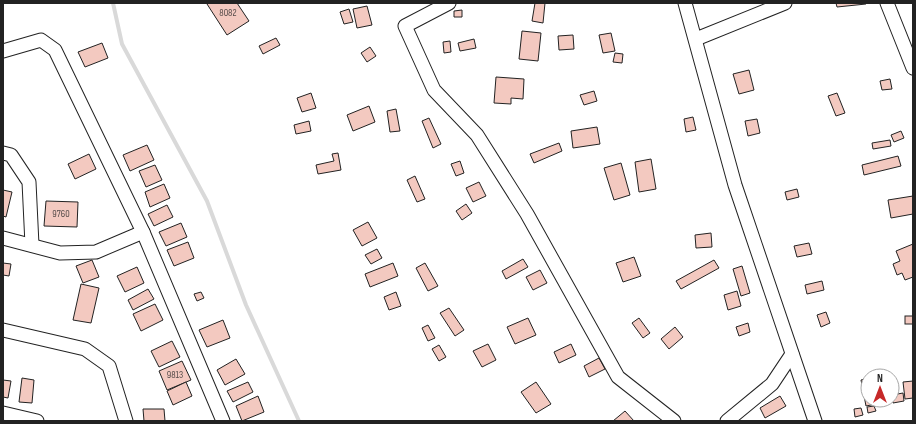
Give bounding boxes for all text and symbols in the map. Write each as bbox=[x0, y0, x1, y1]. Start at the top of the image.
house number: 8082 bbox=[219, 7, 237, 19]
house number: 9760 bbox=[52, 208, 70, 220]
north arrow bbox=[860, 368, 900, 408]
house number: 9813 bbox=[167, 369, 183, 381]
text: N bbox=[877, 372, 883, 385]

